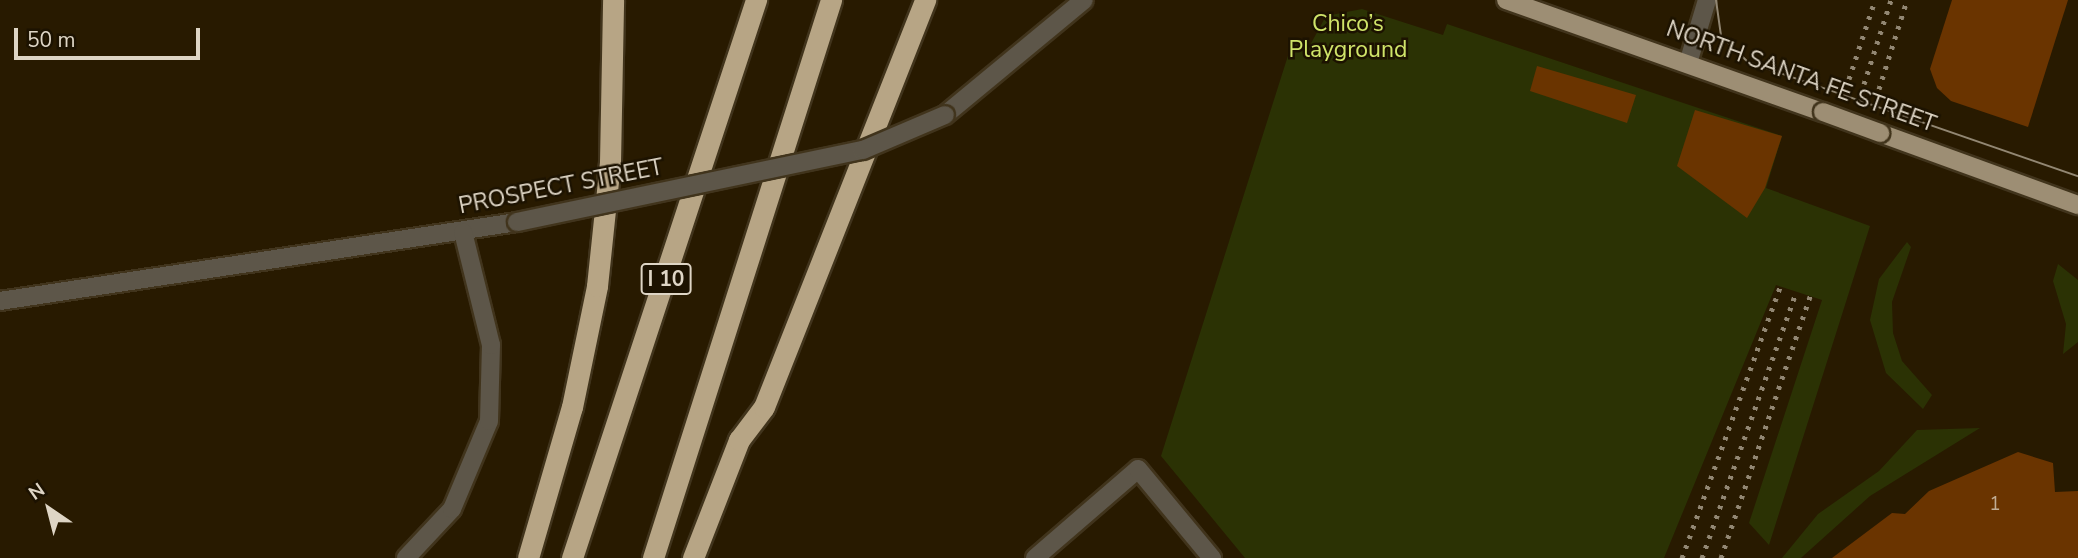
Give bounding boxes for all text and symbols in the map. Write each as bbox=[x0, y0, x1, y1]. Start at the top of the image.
park label: Chico’s Playground bbox=[1289, 10, 1407, 64]
scale bar bbox=[18, 14, 203, 58]
street label: NORTH SANTA FE STREET bbox=[1662, 15, 1940, 139]
text: 50 m bbox=[27, 26, 76, 54]
street label: PROSPECT STREET bbox=[456, 154, 666, 220]
road number: I 10 bbox=[640, 262, 692, 296]
north arrow bbox=[14, 474, 84, 544]
text: N bbox=[24, 477, 50, 507]
house number: 1 bbox=[1989, 494, 2001, 516]

